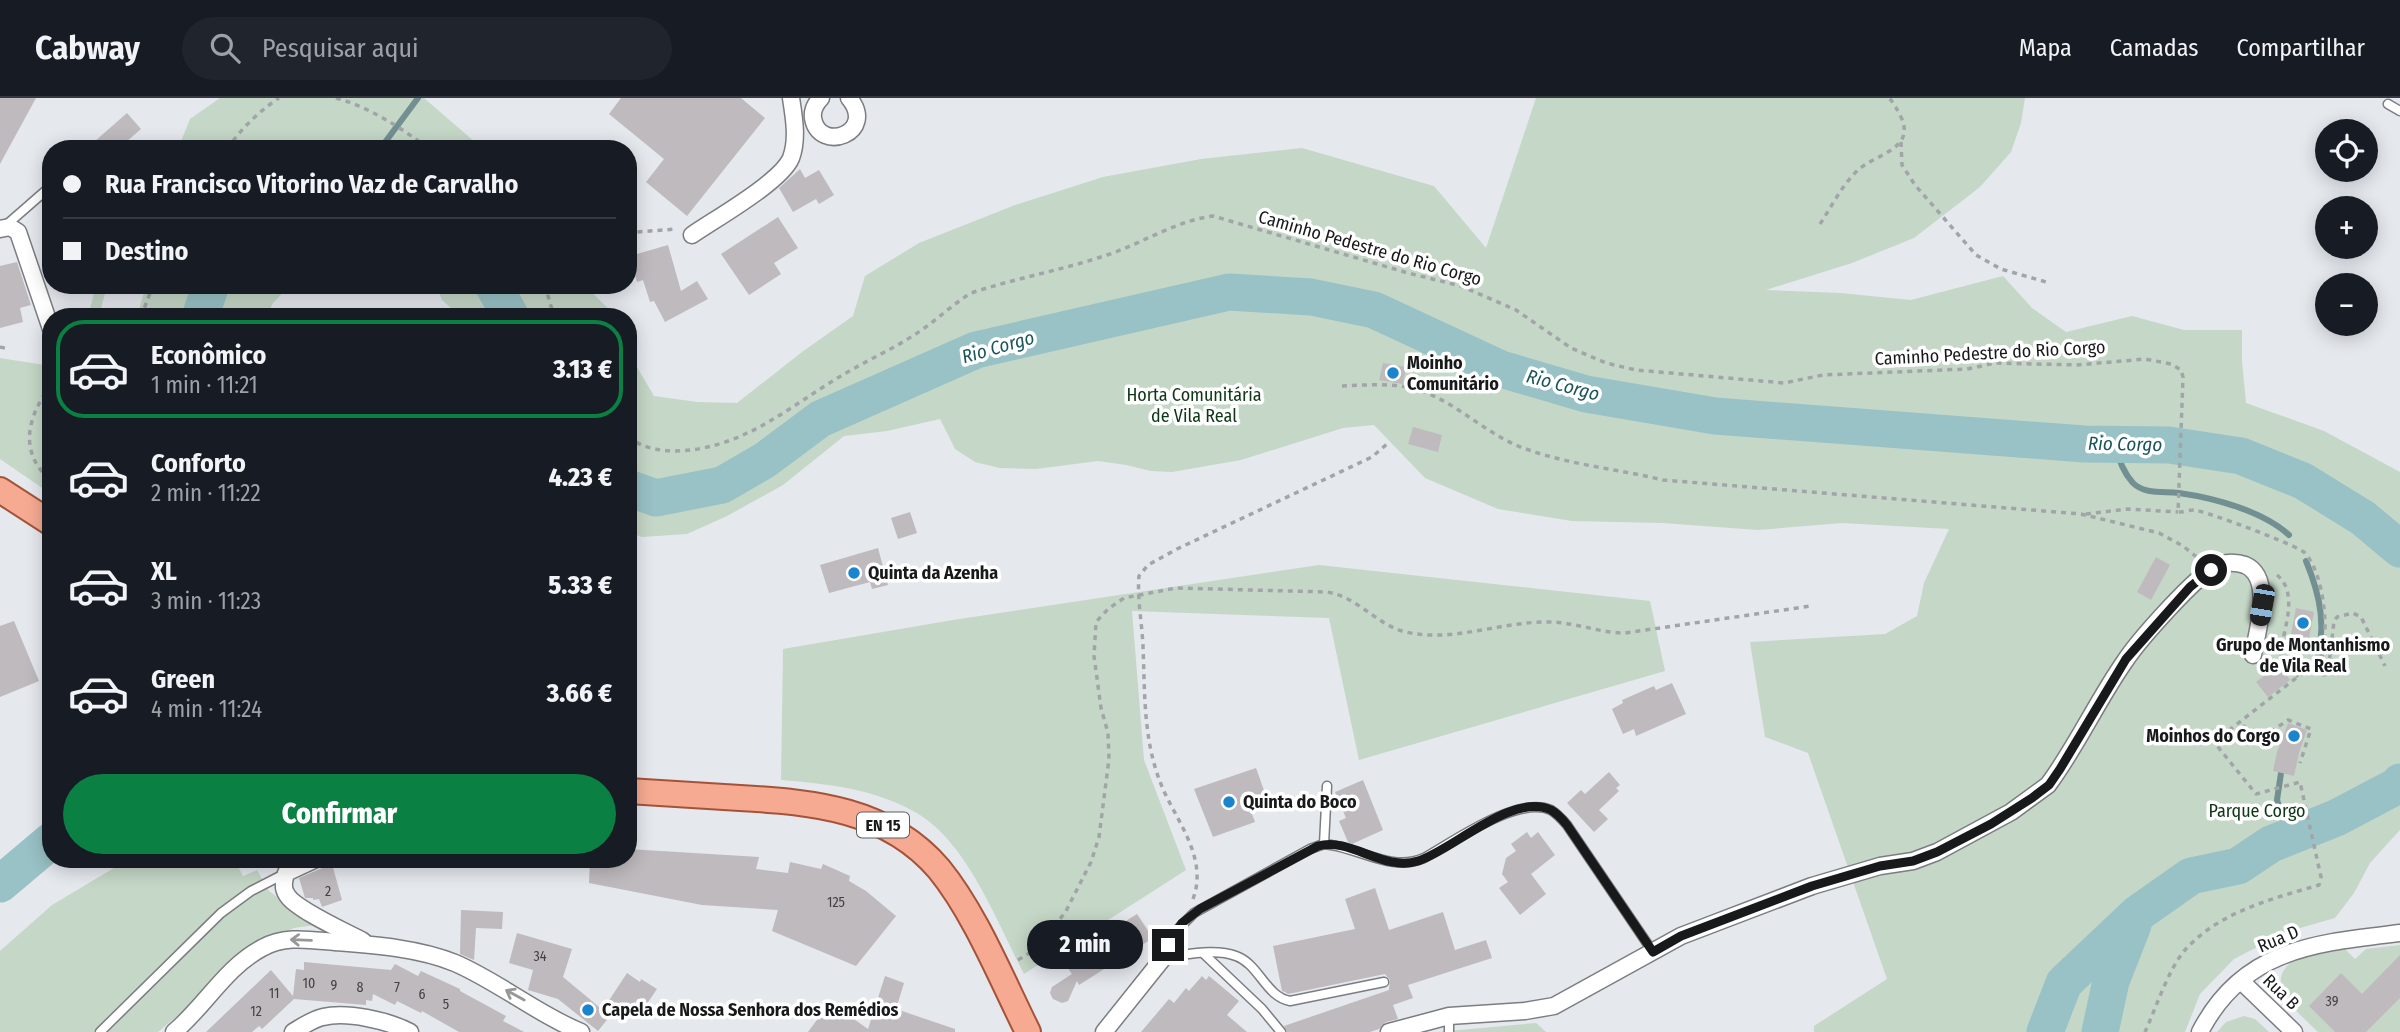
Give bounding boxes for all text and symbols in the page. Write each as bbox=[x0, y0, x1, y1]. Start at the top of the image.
search box bbox=[182, 17, 672, 80]
text: Cabway bbox=[35, 28, 140, 68]
icon: search bbox=[206, 29, 244, 67]
text: Pesquisar aqui bbox=[262, 33, 419, 64]
text: Mapa bbox=[2019, 34, 2072, 62]
text: Camadas bbox=[2110, 34, 2199, 62]
text: Compartilhar bbox=[2237, 34, 2365, 62]
map controls bbox=[2315, 119, 2378, 336]
button: locate bbox=[2315, 119, 2378, 182]
text: Rua Francisco Vitorino Vaz de Carvalho bbox=[105, 169, 518, 200]
button: + bbox=[2315, 196, 2378, 259]
street label: Caminho Pedestre do Rio Corgo bbox=[1256, 206, 1484, 290]
text: Destino bbox=[105, 236, 188, 267]
button: − bbox=[2315, 273, 2378, 336]
water label: Rio Corgo bbox=[959, 326, 1037, 368]
street label: Caminho Pedestre do Rio Corgo bbox=[1874, 336, 2106, 370]
icon: car bbox=[67, 338, 130, 401]
text: Econômico bbox=[151, 340, 266, 371]
place label: Moinho Comunitário bbox=[1407, 352, 1499, 395]
text: 3.13 € bbox=[553, 354, 612, 385]
water label: Rio Corgo bbox=[1524, 364, 1602, 406]
marker: Moinho Comunitário bbox=[1385, 365, 1401, 381]
text: 1 min · 11:21 bbox=[151, 371, 258, 399]
park label: Horta Comunitária de Vila Real bbox=[1126, 384, 1262, 427]
water label: Rio Corgo bbox=[2088, 432, 2163, 456]
icon: car bbox=[67, 446, 130, 509]
text: Conforto bbox=[151, 448, 246, 479]
text: 4.23 € bbox=[548, 462, 612, 493]
text: 2 min · 11:22 bbox=[151, 479, 261, 507]
icon: car bbox=[67, 554, 130, 617]
route start bbox=[2195, 554, 2227, 586]
text: XL bbox=[151, 556, 177, 587]
place label: Quinta da Azenha bbox=[868, 562, 998, 584]
marker: Quinta da Azenha bbox=[846, 565, 862, 581]
text: 5.33 € bbox=[548, 570, 612, 601]
car bbox=[2249, 582, 2276, 628]
text: 3 min · 11:23 bbox=[151, 587, 261, 615]
marker: Grupo de Montanhismo de Vila Real bbox=[2295, 615, 2311, 631]
place label: Grupo de Montanhismo de Vila Real bbox=[2216, 634, 2390, 677]
icon: car bbox=[67, 662, 130, 725]
text: Green bbox=[151, 664, 215, 695]
text: 3.66 € bbox=[547, 678, 612, 709]
text: 4 min · 11:24 bbox=[151, 695, 262, 723]
place label: Moinhos do Corgo bbox=[2146, 725, 2280, 747]
marker: Moinhos do Corgo bbox=[2286, 728, 2302, 744]
button: Confirmar bbox=[63, 774, 616, 854]
place label: Quinta do Boco bbox=[1243, 791, 1357, 813]
marker: Quinta do Boco bbox=[1221, 794, 1237, 810]
park label: Parque Corgo bbox=[2208, 800, 2306, 822]
road number: EN 15 bbox=[857, 812, 909, 838]
house number: 2 bbox=[325, 883, 331, 900]
house number: 125 bbox=[827, 894, 845, 911]
callout: 2 min bbox=[1028, 920, 1144, 970]
street label: Rua D bbox=[2254, 921, 2302, 957]
route end bbox=[1152, 929, 1184, 961]
text: 2 min bbox=[1060, 930, 1110, 958]
one-way arrow bbox=[290, 933, 313, 946]
house number: 34 bbox=[533, 948, 547, 965]
street label: Rua B bbox=[2258, 969, 2304, 1015]
house number: 10 bbox=[303, 975, 315, 992]
house number: 9 bbox=[331, 977, 338, 994]
house number: 8 bbox=[357, 979, 364, 996]
house number: 7 bbox=[394, 979, 400, 996]
house number: 11 bbox=[269, 985, 279, 1002]
house number: 6 bbox=[419, 986, 426, 1003]
one-way arrow bbox=[505, 988, 525, 1002]
house number: 39 bbox=[2326, 993, 2339, 1010]
house number: 5 bbox=[443, 996, 449, 1013]
place label: Capela de Nossa Senhora dos Remédios bbox=[602, 999, 899, 1021]
marker: Capela de Nossa Senhora dos Remédios bbox=[580, 1002, 596, 1018]
house number: 12 bbox=[250, 1003, 262, 1020]

